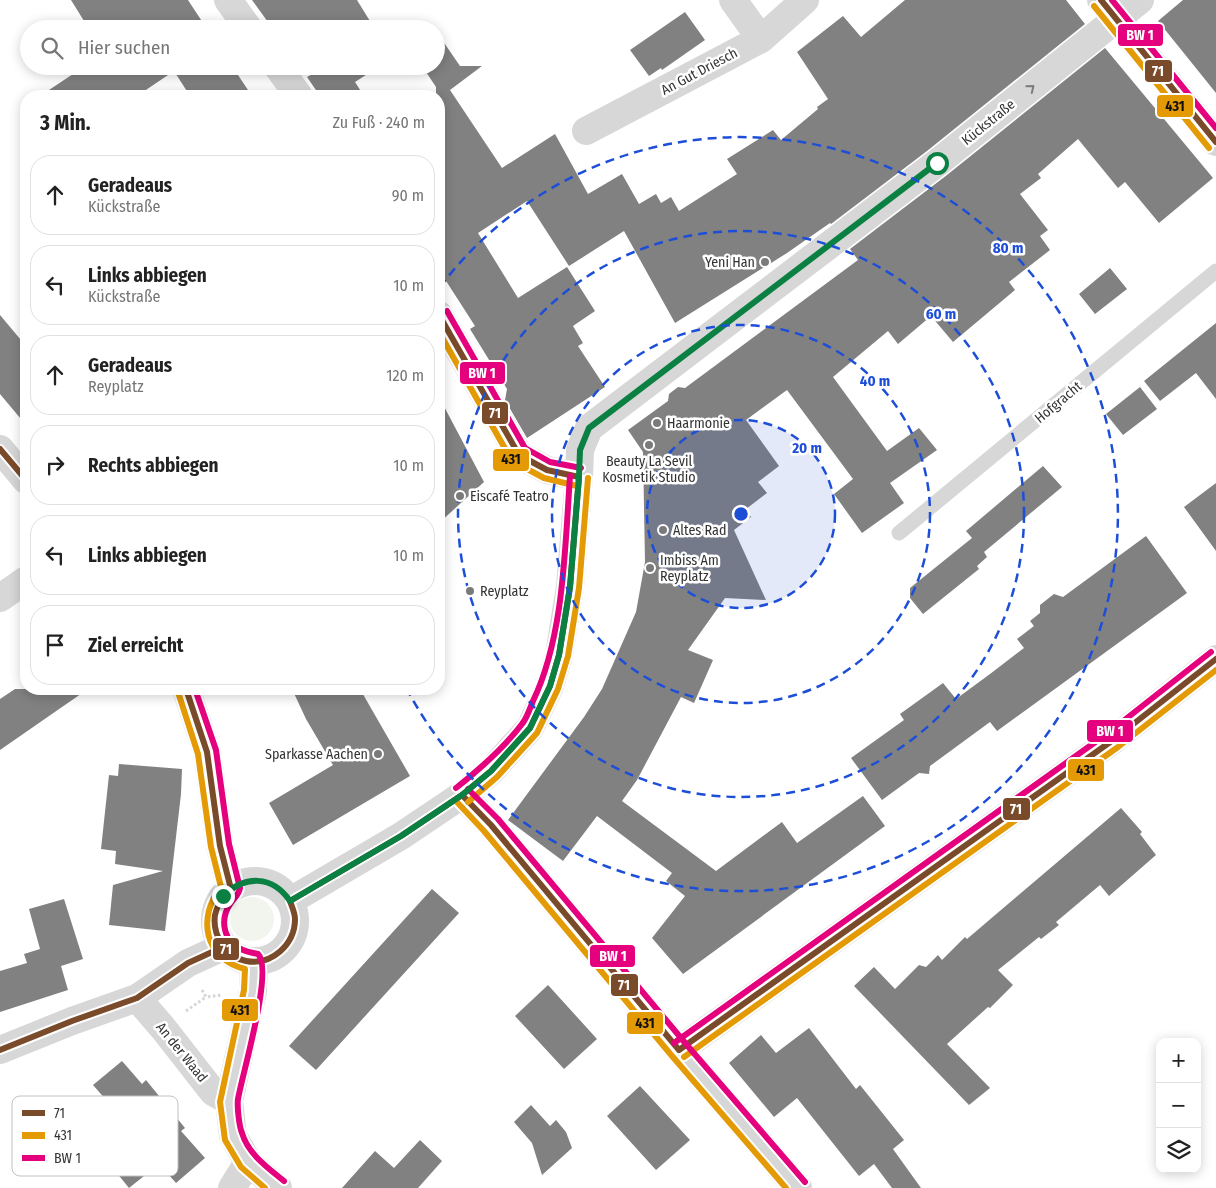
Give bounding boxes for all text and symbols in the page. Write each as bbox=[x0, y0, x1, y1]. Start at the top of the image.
search box bbox=[20, 20, 445, 75]
line badge: BW 1 bbox=[1117, 23, 1164, 47]
text: BW 1 bbox=[1126, 27, 1154, 44]
icon: search bbox=[38, 34, 66, 62]
text: Hier suchen bbox=[78, 36, 170, 59]
street label: An Gut Driesch bbox=[658, 44, 740, 99]
line badge: 71 bbox=[1144, 59, 1173, 83]
text: 71 bbox=[1152, 63, 1164, 80]
one-way arrow bbox=[1025, 84, 1034, 93]
line badge: 431 bbox=[1156, 94, 1194, 118]
street label: Kückstraße bbox=[958, 96, 1018, 149]
text: 431 bbox=[1165, 98, 1185, 115]
text: 3 Min. bbox=[40, 110, 91, 136]
text: Zu Fuß · 240 m bbox=[333, 113, 425, 132]
route start bbox=[926, 152, 949, 175]
text: Geradeaus bbox=[88, 174, 172, 197]
icon: ahead bbox=[41, 181, 69, 209]
text: 90 m bbox=[392, 186, 424, 205]
text: Kückstraße bbox=[88, 197, 160, 216]
text: 80 m bbox=[993, 239, 1023, 257]
place label: Yeni Han bbox=[705, 254, 755, 271]
marker: Yeni Han bbox=[759, 256, 771, 268]
text: Links abbiegen bbox=[88, 264, 207, 287]
icon: left bbox=[41, 271, 69, 299]
text: 10 m bbox=[393, 276, 424, 295]
text: Kückstraße bbox=[88, 287, 160, 306]
text: 60 m bbox=[926, 305, 956, 323]
text: Geradeaus bbox=[88, 354, 172, 377]
icon: ahead bbox=[41, 361, 69, 389]
line badge: BW 1 bbox=[459, 361, 506, 385]
text: BW 1 bbox=[468, 365, 496, 382]
text: 120 m bbox=[386, 366, 424, 385]
text: 40 m bbox=[860, 372, 890, 390]
text: Reyplatz bbox=[88, 377, 144, 396]
street label: Hofgracht bbox=[1031, 378, 1086, 427]
line badge: 71 bbox=[481, 401, 509, 425]
text: 71 bbox=[489, 405, 501, 422]
place label: Haarmonie bbox=[667, 415, 730, 432]
marker: Haarmonie bbox=[651, 417, 663, 429]
marker: Beauty La Sevil Kosmetik Studio bbox=[643, 439, 655, 451]
text: 20 m bbox=[791, 439, 822, 457]
line badge: 431 bbox=[492, 448, 530, 472]
icon: right bbox=[41, 451, 69, 479]
text: 431 bbox=[501, 451, 521, 468]
place label: Beauty La Sevil Kosmetik Studio bbox=[602, 453, 696, 486]
text: Rechts abbiegen bbox=[88, 454, 218, 477]
text: 10 m bbox=[393, 456, 424, 475]
place label: Eiscafé Teatro bbox=[470, 488, 549, 505]
marker: Eiscafé Teatro bbox=[454, 490, 466, 502]
centre of rings bbox=[732, 505, 750, 523]
place label: Altes Rad bbox=[673, 522, 726, 539]
marker: Altes Rad bbox=[657, 524, 669, 536]
icon: left bbox=[41, 541, 69, 569]
text: Links abbiegen bbox=[88, 544, 207, 567]
text: 10 m bbox=[393, 546, 424, 565]
place label: Imbiss Am Reyplatz bbox=[660, 552, 719, 585]
marker: Imbiss Am Reyplatz bbox=[644, 562, 656, 574]
place label: Reyplatz bbox=[480, 583, 529, 600]
marker: Reyplatz bbox=[464, 585, 476, 597]
icon: arrive bbox=[41, 631, 69, 659]
text: Ziel erreicht bbox=[88, 634, 184, 657]
line badge: BW 1 bbox=[1086, 719, 1134, 743]
text: BW 1 bbox=[1096, 723, 1124, 740]
place label: Sparkasse Aachen bbox=[265, 746, 368, 763]
marker: Sparkasse Aachen bbox=[372, 748, 384, 760]
line badge: 431 bbox=[1067, 758, 1105, 782]
text: 431 bbox=[1076, 762, 1096, 779]
line badge: 71 bbox=[1002, 797, 1031, 821]
text: 71 bbox=[1010, 801, 1022, 818]
route end bbox=[212, 885, 235, 908]
line badge: 71 bbox=[212, 937, 240, 961]
text: 71 bbox=[220, 941, 232, 958]
line badge: BW 1 bbox=[589, 944, 636, 968]
text: BW 1 bbox=[599, 948, 627, 965]
line badge: 71 bbox=[610, 973, 639, 997]
text: 71 bbox=[618, 977, 630, 994]
line badge: 431 bbox=[221, 998, 259, 1022]
text: 431 bbox=[230, 1002, 250, 1019]
line badge: 431 bbox=[626, 1011, 664, 1035]
text: 431 bbox=[635, 1015, 655, 1032]
street label: An der Waad bbox=[152, 1019, 211, 1086]
map controls bbox=[1156, 1038, 1201, 1173]
button: + bbox=[1156, 1038, 1201, 1083]
button: − bbox=[1156, 1083, 1201, 1128]
legend bbox=[12, 1096, 178, 1176]
text: 71 bbox=[54, 1105, 65, 1122]
text: 431 bbox=[54, 1127, 72, 1144]
button: layers bbox=[1156, 1128, 1201, 1173]
text: BW 1 bbox=[54, 1150, 81, 1167]

